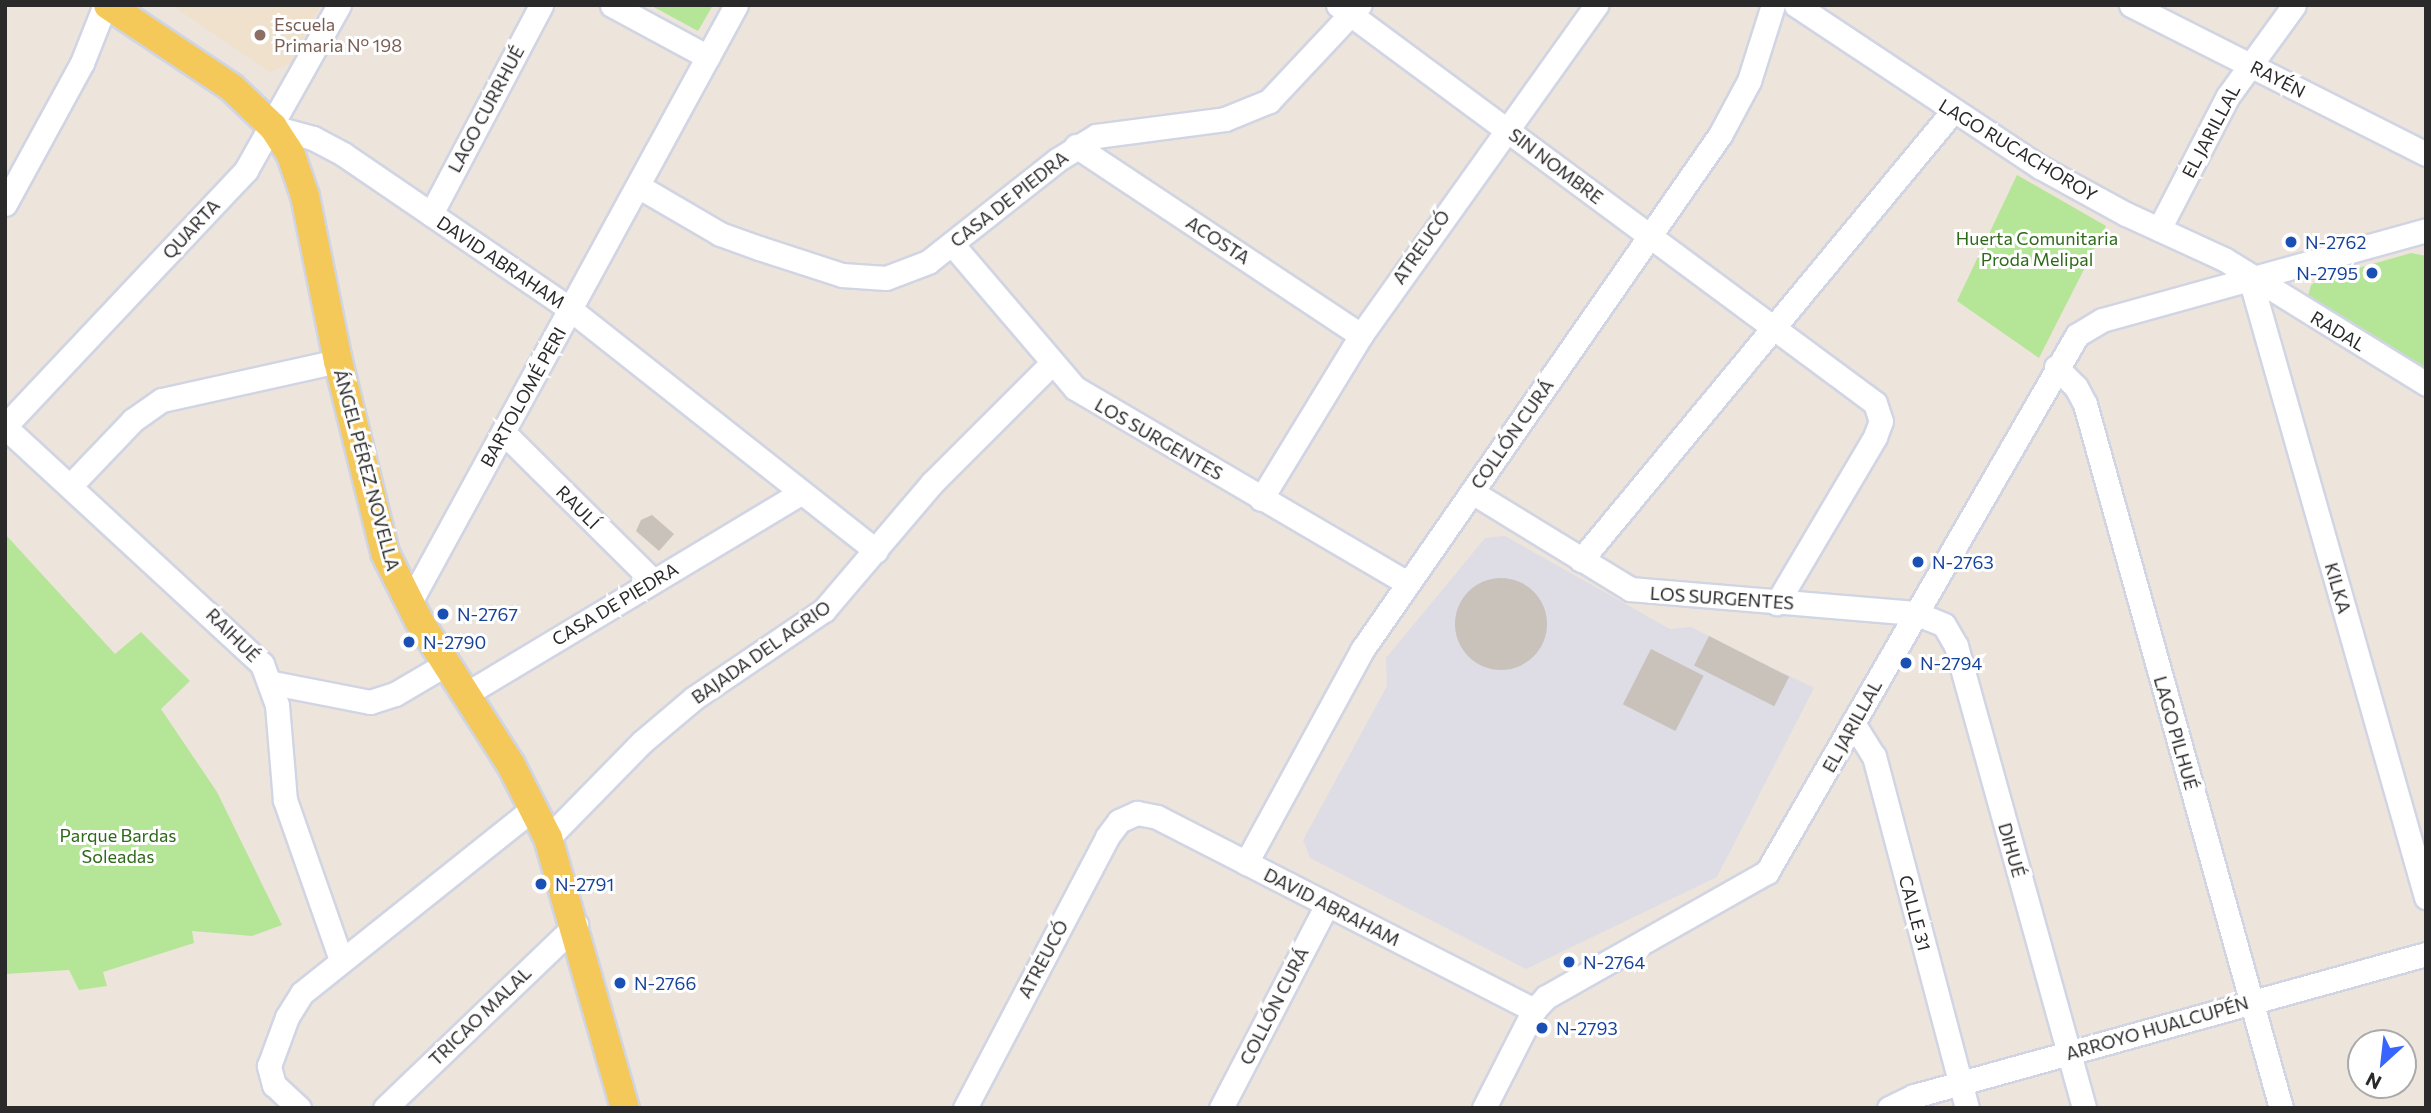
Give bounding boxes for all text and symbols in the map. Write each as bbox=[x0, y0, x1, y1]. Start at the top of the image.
place label: Escuela Primaria N° 198 bbox=[274, 14, 402, 56]
marker: Escuela Primaria N° 198 bbox=[252, 27, 268, 43]
street label: LAGO CURRHUÉ bbox=[443, 42, 529, 176]
street label: RAYÉN bbox=[2247, 56, 2309, 102]
street label: EL JARILLAL bbox=[2177, 81, 2245, 181]
street label: LAGO RUCACHOROY bbox=[1935, 94, 2101, 206]
street label: SIN NOMBRE bbox=[1505, 124, 1607, 208]
street label: CASA DE PIEDRA bbox=[946, 146, 1072, 252]
street label: QUARTA bbox=[158, 195, 224, 263]
street label: ATREUCÓ bbox=[1388, 206, 1454, 288]
street label: DAVID ABRAHAM bbox=[433, 211, 569, 313]
street label: ACOSTA bbox=[1182, 211, 1254, 269]
park label: Huerta Comunitaria Proda Melipal bbox=[1956, 228, 2118, 270]
place label: N-2762 bbox=[2305, 231, 2366, 253]
marker: N-2762 bbox=[2283, 234, 2299, 250]
place label: N-2795 bbox=[2296, 262, 2358, 284]
marker: N-2795 bbox=[2364, 265, 2380, 281]
street label: RADAL bbox=[2307, 306, 2369, 356]
street label: BARTOLOMÉ PERI bbox=[476, 323, 570, 471]
street label: ÁNGEL PÉREZ NOVELLA bbox=[330, 367, 404, 573]
street label: COLLÓN CURÁ bbox=[1466, 375, 1558, 493]
street label: LOS SURGENTES bbox=[1091, 394, 1227, 484]
street label: RAULÍ bbox=[552, 481, 604, 533]
place label: N-2763 bbox=[1932, 551, 1994, 573]
marker: N-2763 bbox=[1910, 554, 1926, 570]
street label: CASA DE PIEDRA bbox=[548, 558, 682, 650]
street label: KILKA bbox=[2320, 560, 2356, 616]
street label: LOS SURGENTES bbox=[1649, 582, 1795, 614]
street label: BAJADA DEL AGRIO bbox=[687, 596, 835, 708]
place label: N-2767 bbox=[457, 603, 518, 625]
street label: RAIHUÉ bbox=[202, 604, 264, 666]
marker: N-2767 bbox=[435, 606, 451, 622]
place label: N-2790 bbox=[423, 631, 486, 653]
marker: N-2790 bbox=[401, 634, 417, 650]
place label: N-2794 bbox=[1920, 652, 1982, 674]
marker: N-2794 bbox=[1898, 655, 1914, 671]
street label: LAGO PILHUÉ bbox=[2149, 674, 2203, 792]
street label: EL JARILLAL bbox=[1818, 676, 1886, 776]
street label: DIHUÉ bbox=[1994, 820, 2030, 880]
park label: Parque Bardas Soleadas bbox=[59, 825, 177, 868]
street label: DAVID ABRAHAM bbox=[1260, 863, 1404, 951]
place label: N-2791 bbox=[555, 873, 614, 895]
street label: CALLE 31 bbox=[1895, 873, 1935, 953]
marker: N-2791 bbox=[533, 876, 549, 892]
street label: ATREUCÓ bbox=[1013, 916, 1073, 1002]
street label: COLLÓN CURÁ bbox=[1235, 944, 1313, 1068]
place label: N-2764 bbox=[1583, 951, 1645, 973]
marker: N-2764 bbox=[1561, 954, 1577, 970]
street label: TRICAO MALAL bbox=[424, 962, 536, 1070]
place label: N-2766 bbox=[634, 972, 696, 994]
marker: N-2766 bbox=[612, 975, 628, 991]
street label: ARROYO HUALCUPÉN bbox=[2063, 992, 2251, 1064]
place label: N-2793 bbox=[1556, 1017, 1618, 1039]
marker: N-2793 bbox=[1534, 1020, 1550, 1036]
north arrow bbox=[2347, 1029, 2417, 1099]
text: N bbox=[2362, 1068, 2385, 1095]

